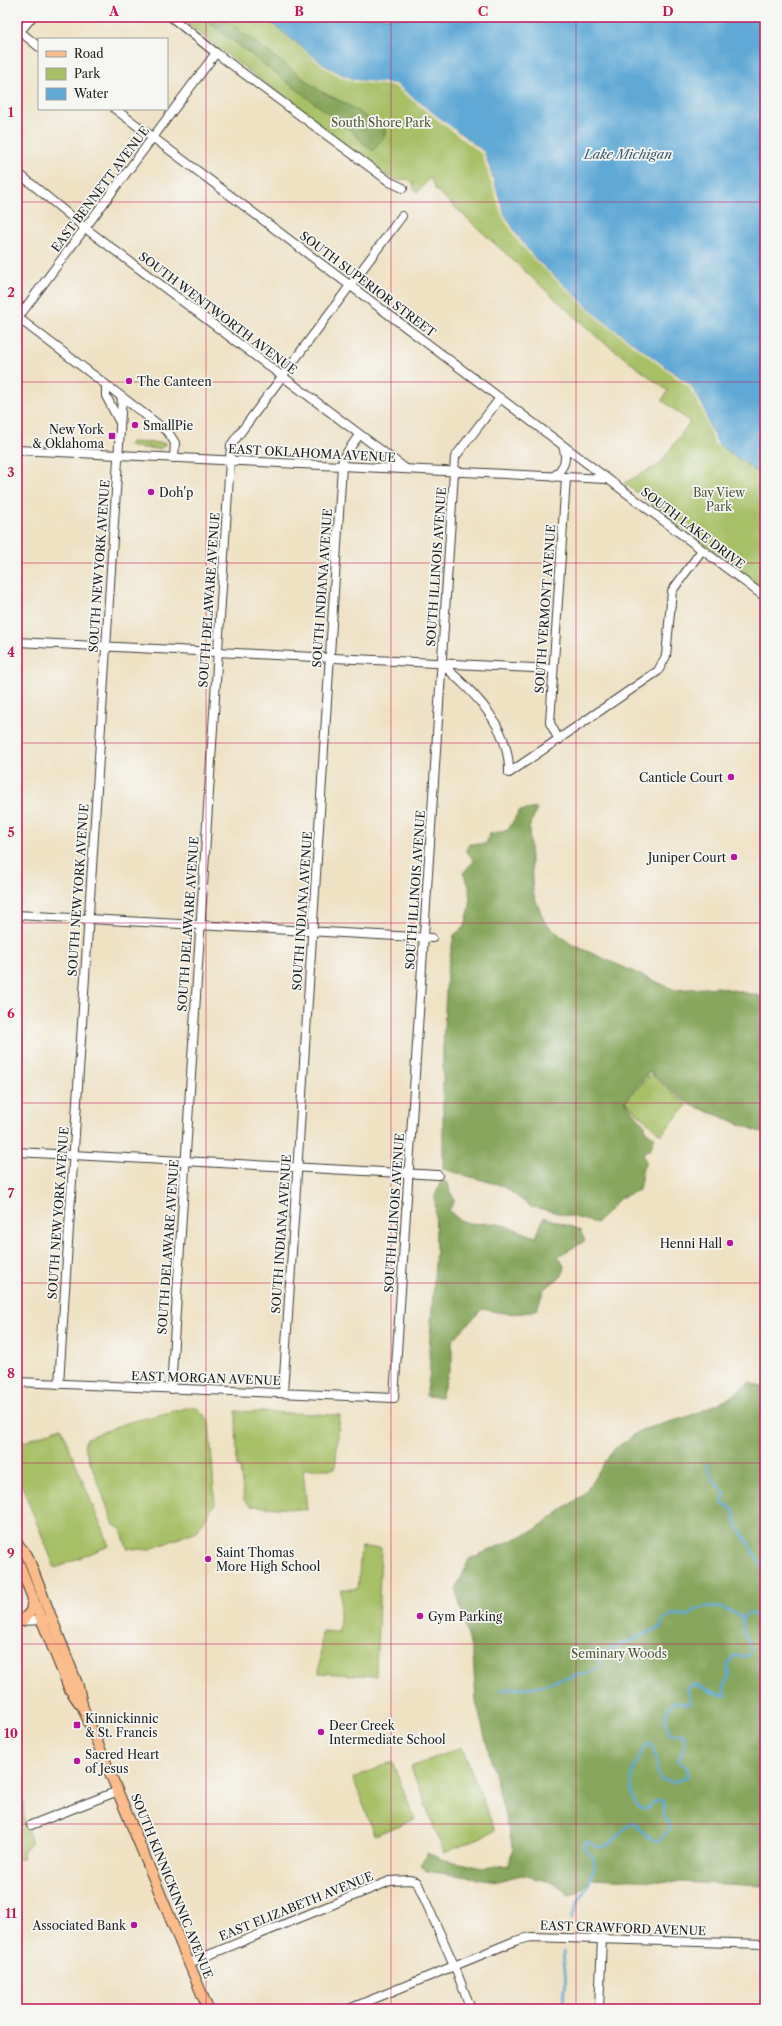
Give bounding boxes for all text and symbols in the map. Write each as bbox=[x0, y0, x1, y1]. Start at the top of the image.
text: A bbox=[108, 3, 120, 19]
text: B bbox=[294, 3, 304, 19]
text: C bbox=[478, 3, 488, 19]
text: D bbox=[662, 3, 674, 19]
legend bbox=[38, 38, 168, 110]
text: Road bbox=[74, 46, 104, 61]
text: Park bbox=[74, 66, 101, 81]
text: Water bbox=[73, 86, 108, 101]
text: 1 bbox=[8, 104, 14, 120]
park label: South Shore Park bbox=[331, 115, 432, 130]
street label: EAST BENNETT AVENUE bbox=[48, 123, 152, 255]
water label: Lake Michigan bbox=[583, 146, 672, 162]
street label: SOUTH SUPERIOR STREET bbox=[297, 228, 439, 340]
street label: SOUTH WENTWORTH AVENUE bbox=[136, 249, 300, 377]
text: 2 bbox=[7, 284, 15, 300]
place label: The Canteen bbox=[137, 374, 212, 389]
marker: The Canteen bbox=[124, 376, 134, 386]
place label: SmallPie bbox=[143, 418, 193, 433]
marker: SmallPie bbox=[130, 420, 140, 430]
place label: New York & Oklahoma bbox=[32, 422, 105, 451]
marker: New York & Oklahoma bbox=[107, 431, 117, 441]
street label: EAST OKLAHOMA AVENUE bbox=[228, 441, 396, 465]
text: 3 bbox=[7, 464, 15, 480]
street label: SOUTH NEW YORK AVENUE bbox=[85, 479, 113, 653]
street label: SOUTH LAKE DRIVE bbox=[638, 484, 748, 572]
place label: Doh'p bbox=[159, 485, 193, 500]
park label: Bay View Park bbox=[693, 485, 746, 514]
marker: Doh'p bbox=[146, 487, 156, 497]
street label: SOUTH ILLINOIS AVENUE bbox=[423, 487, 449, 647]
street label: SOUTH INDIANA AVENUE bbox=[309, 508, 335, 668]
street label: SOUTH DELAWARE AVENUE bbox=[195, 512, 223, 688]
street label: SOUTH VERMONT AVENUE bbox=[532, 524, 558, 694]
text: 4 bbox=[7, 644, 15, 660]
place label: Canticle Court bbox=[639, 770, 724, 785]
marker: Canticle Court bbox=[726, 772, 736, 782]
street label: SOUTH NEW YORK AVENUE bbox=[64, 803, 92, 977]
street label: SOUTH ILLINOIS AVENUE bbox=[402, 810, 428, 970]
text: 5 bbox=[7, 824, 15, 840]
street label: SOUTH INDIANA AVENUE bbox=[289, 831, 315, 991]
street label: SOUTH DELAWARE AVENUE bbox=[174, 836, 202, 1012]
place label: Juniper Court bbox=[646, 850, 727, 865]
marker: Juniper Court bbox=[729, 852, 739, 862]
text: 6 bbox=[7, 1005, 15, 1021]
street label: SOUTH NEW YORK AVENUE bbox=[44, 1126, 72, 1300]
street label: SOUTH ILLINOIS AVENUE bbox=[381, 1133, 407, 1293]
street label: SOUTH INDIANA AVENUE bbox=[268, 1154, 294, 1314]
street label: SOUTH DELAWARE AVENUE bbox=[154, 1159, 182, 1335]
text: 7 bbox=[8, 1185, 15, 1201]
place label: Henni Hall bbox=[660, 1236, 722, 1251]
marker: Henni Hall bbox=[725, 1238, 735, 1248]
text: 8 bbox=[7, 1365, 15, 1381]
street label: EAST MORGAN AVENUE bbox=[131, 1368, 281, 1388]
text: 9 bbox=[7, 1545, 15, 1561]
place label: Saint Thomas More High School bbox=[216, 1545, 321, 1574]
marker: Saint Thomas More High School bbox=[203, 1554, 213, 1564]
place label: Gym Parking bbox=[428, 1609, 503, 1624]
marker: Gym Parking bbox=[415, 1611, 425, 1621]
park label: Seminary Woods bbox=[571, 1646, 667, 1661]
place label: Kinnickinnic & St. Francis bbox=[85, 1711, 159, 1740]
place label: Deer Creek Intermediate School bbox=[329, 1718, 446, 1747]
marker: Kinnickinnic & St. Francis bbox=[72, 1720, 82, 1730]
text: 10 bbox=[4, 1725, 18, 1741]
marker: Deer Creek Intermediate School bbox=[316, 1727, 326, 1737]
place label: Sacred Heart of Jesus bbox=[85, 1747, 160, 1776]
marker: Sacred Heart of Jesus bbox=[72, 1756, 82, 1766]
street label: SOUTH KINNICKINNIC AVENUE bbox=[128, 1791, 216, 1981]
street label: EAST ELIZABETH AVENUE bbox=[217, 1868, 375, 1944]
text: 11 bbox=[5, 1905, 17, 1921]
place label: Associated Bank bbox=[31, 1918, 127, 1933]
street label: EAST CRAWFORD AVENUE bbox=[540, 1918, 706, 1938]
marker: Associated Bank bbox=[129, 1920, 139, 1930]

